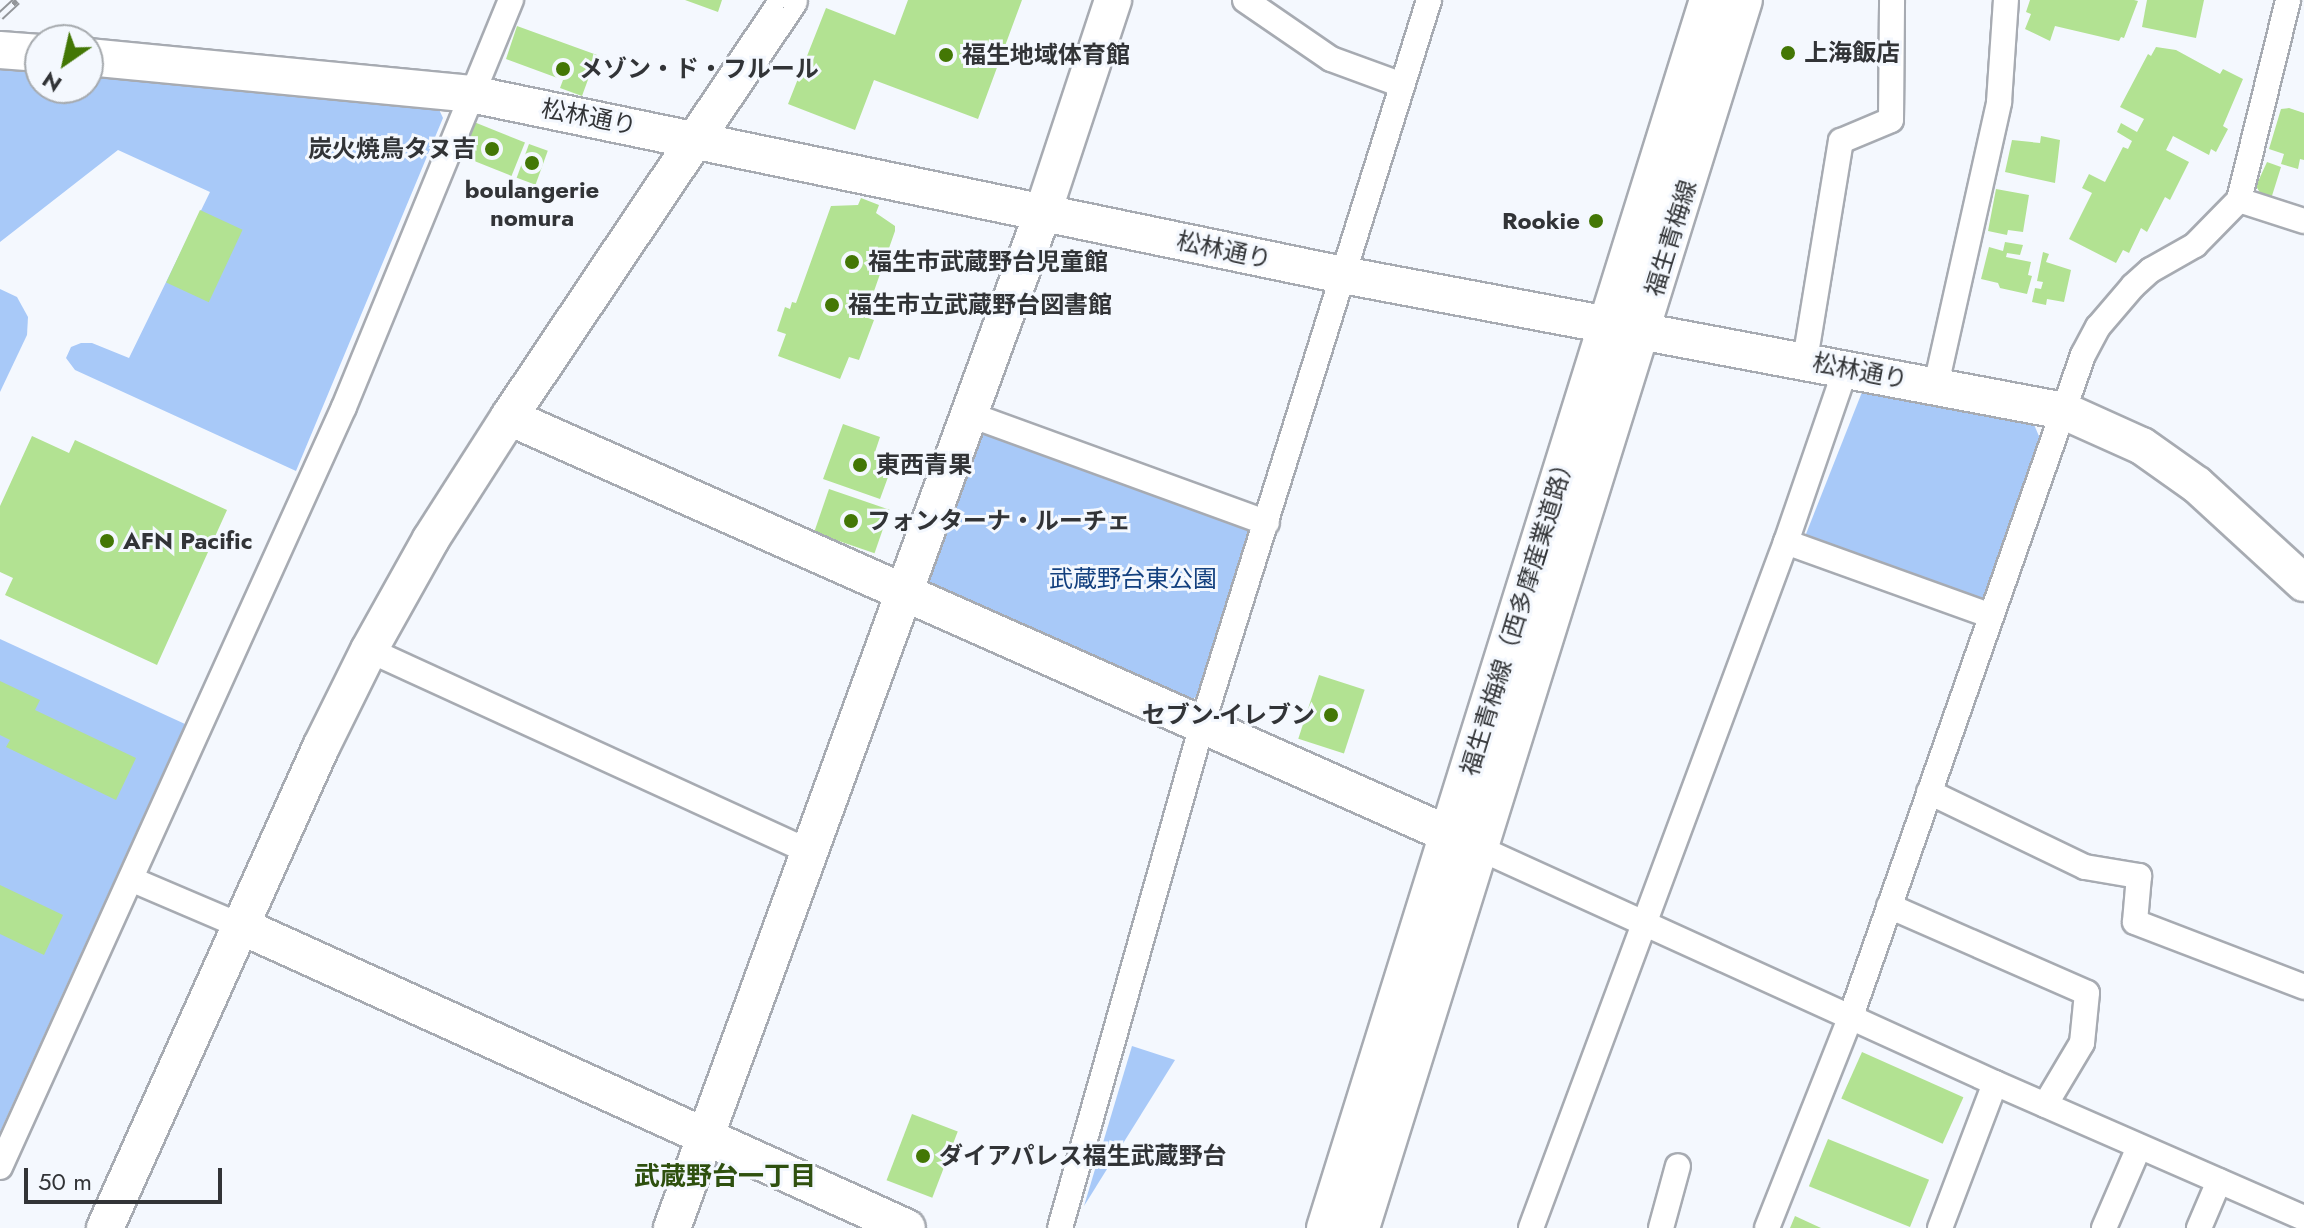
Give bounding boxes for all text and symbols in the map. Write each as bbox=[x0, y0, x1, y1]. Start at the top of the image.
north arrow bbox=[24, 24, 104, 104]
place label: 上海飯店 bbox=[1804, 39, 1900, 67]
place label: 福生地域体育館 bbox=[962, 41, 1130, 69]
marker: 上海飯店 bbox=[1779, 44, 1797, 62]
marker: 福生地域体育館 bbox=[937, 46, 955, 64]
place label: メゾン・ド・フルール bbox=[579, 55, 819, 83]
marker: メゾン・ド・フルール bbox=[554, 60, 572, 78]
text: N bbox=[36, 64, 68, 100]
street label: 松林通り bbox=[539, 94, 639, 140]
place label: 炭火焼鳥タヌ吉 bbox=[308, 135, 476, 163]
marker: 炭火焼鳥タヌ吉 bbox=[483, 140, 501, 158]
marker: boulangerie nomura bbox=[523, 154, 541, 172]
place label: boulangerie nomura bbox=[465, 176, 599, 232]
street label: 福生青梅線 bbox=[1640, 176, 1702, 300]
place label: Rookie bbox=[1502, 207, 1580, 235]
marker: Rookie bbox=[1587, 212, 1605, 230]
street label: 松林通り bbox=[1174, 226, 1274, 274]
place label: 福生市武蔵野台児童館 bbox=[868, 248, 1108, 276]
marker: 福生市武蔵野台児童館 bbox=[843, 253, 861, 271]
place label: 福生市立武蔵野台図書館 bbox=[848, 291, 1112, 319]
marker: 福生市立武蔵野台図書館 bbox=[823, 296, 841, 314]
street label: 松林通り bbox=[1810, 348, 1910, 394]
street label: 福生青梅線（西多摩産業道路） bbox=[1455, 449, 1581, 779]
place label: 東西青果 bbox=[876, 451, 972, 479]
marker: 東西青果 bbox=[851, 456, 869, 474]
place label: フォンターナ・ルーチェ bbox=[867, 507, 1131, 535]
marker: フォンターナ・ルーチェ bbox=[842, 512, 860, 530]
place label: AFN Pacific bbox=[123, 527, 253, 555]
marker: AFN Pacific bbox=[98, 532, 116, 550]
park label: 武蔵野台東公園 bbox=[1049, 565, 1217, 593]
place label: セブン-イレブン bbox=[1142, 701, 1315, 729]
marker: セブン-イレブン bbox=[1322, 706, 1340, 724]
place label: ダイアパレス福生武蔵野台 bbox=[939, 1142, 1227, 1170]
marker: ダイアパレス福生武蔵野台 bbox=[914, 1147, 932, 1165]
scale bar bbox=[28, 1152, 226, 1202]
district label: 武蔵野台一丁目 bbox=[634, 1161, 816, 1193]
text: 50 m bbox=[38, 1164, 92, 1199]

